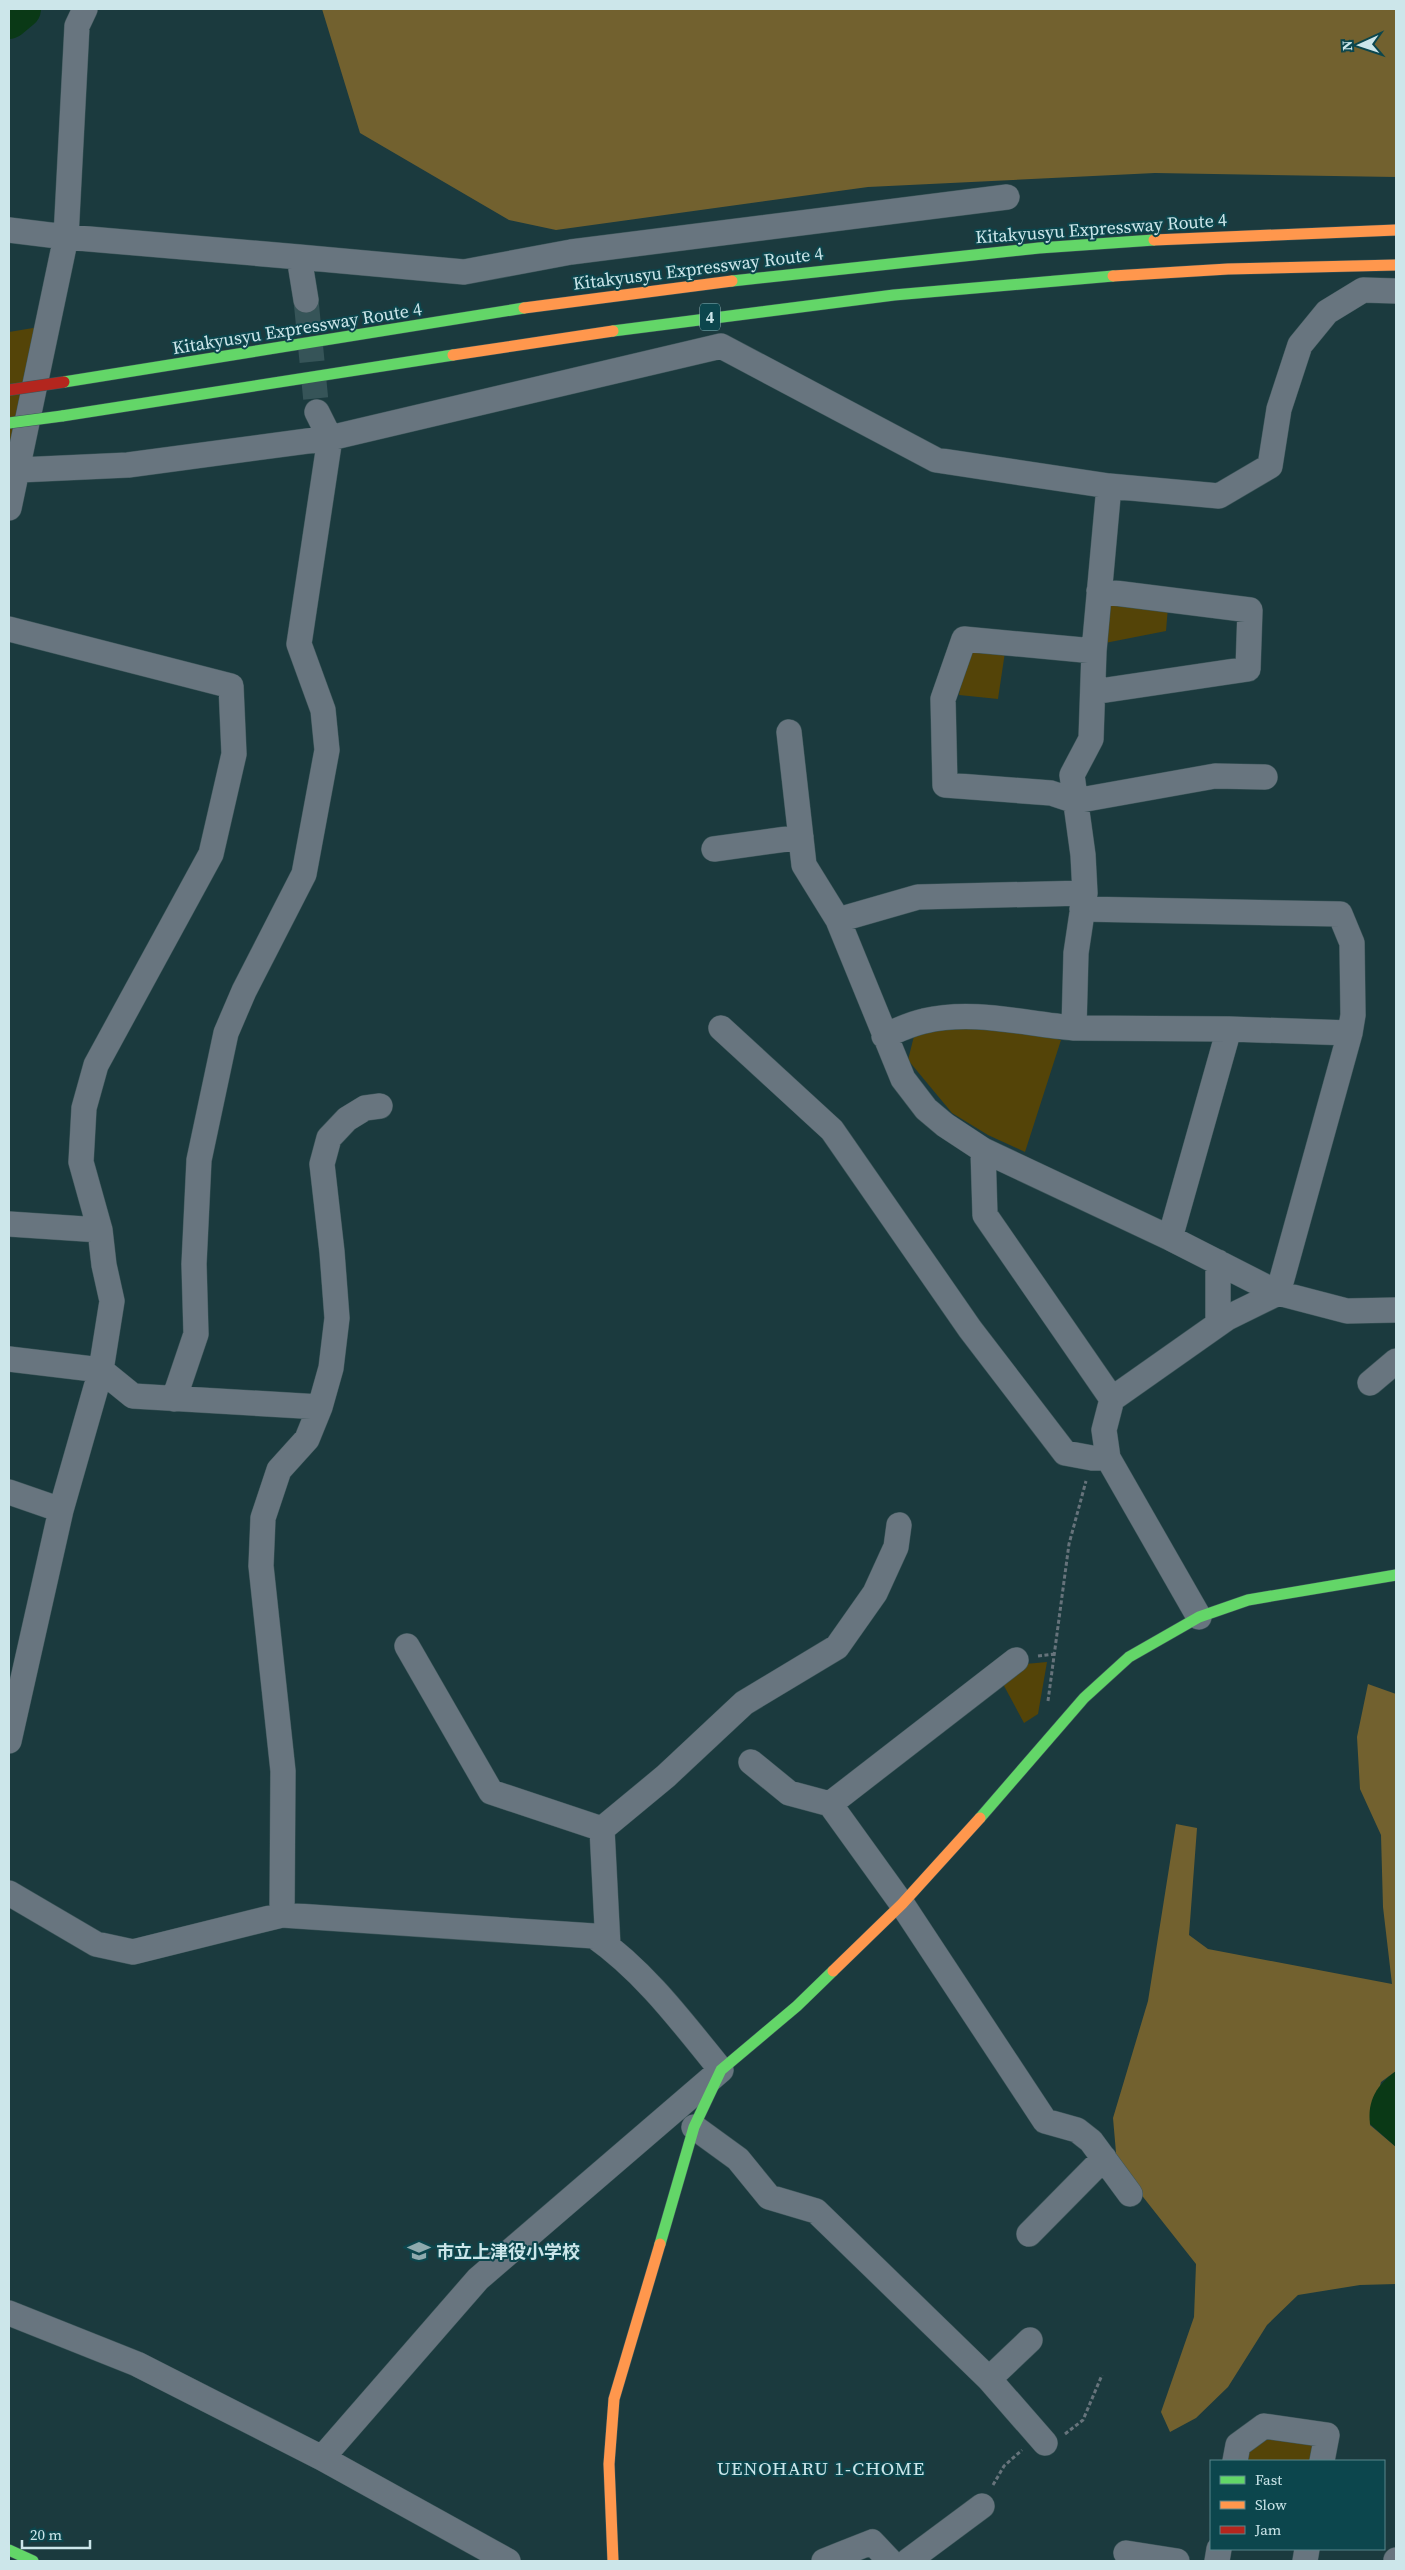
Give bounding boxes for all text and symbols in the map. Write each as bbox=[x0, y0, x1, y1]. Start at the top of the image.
north arrow bbox=[1335, 20, 1385, 70]
text: N bbox=[1337, 40, 1357, 51]
street label: Kitakyusyu Expressway Route 4 bbox=[974, 207, 1228, 249]
street label: Kitakyusyu Expressway Route 4 bbox=[571, 240, 825, 296]
street label: Kitakyusyu Expressway Route 4 bbox=[171, 296, 423, 360]
road number: 4 bbox=[700, 304, 720, 330]
school or university icon: 市立上津役小学校 bbox=[406, 2238, 432, 2264]
place label: 市立上津役小学校 bbox=[436, 2239, 580, 2264]
district label: UENOHARU 1-CHOME bbox=[717, 2455, 925, 2481]
legend bbox=[1210, 2460, 1385, 2550]
text: Fast bbox=[1255, 2469, 1282, 2490]
text: Slow bbox=[1255, 2494, 1287, 2515]
scale bar bbox=[22, 2518, 90, 2550]
text: Jam bbox=[1254, 2519, 1282, 2540]
text: 20 m bbox=[30, 2524, 62, 2545]

